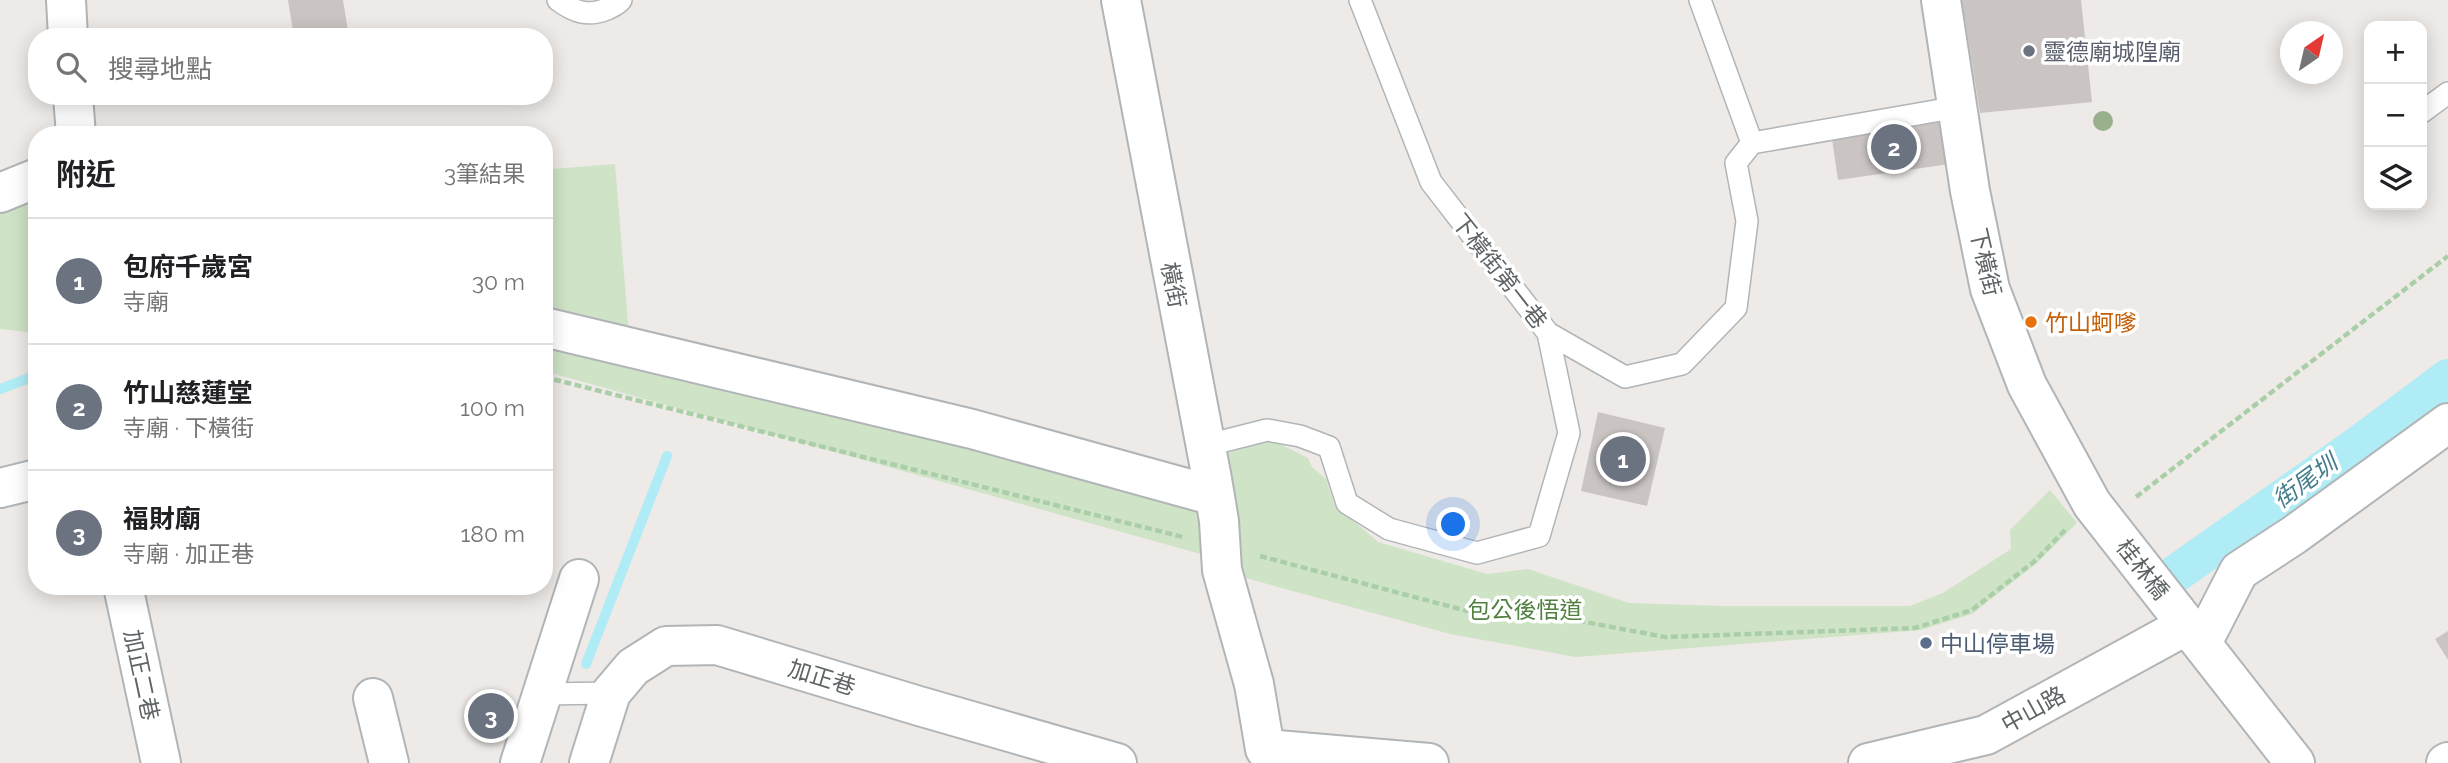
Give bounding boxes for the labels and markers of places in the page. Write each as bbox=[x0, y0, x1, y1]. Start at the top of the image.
place label: 靈德廟城隍廟 bbox=[2043, 38, 2181, 65]
marker: 靈德廟城隍廟 bbox=[2021, 43, 2037, 59]
pin: 2 bbox=[1871, 121, 1917, 173]
place label: 竹山蚵嗲 bbox=[2045, 309, 2137, 336]
marker: 竹山蚵嗲 bbox=[2023, 314, 2039, 330]
pin: 1 bbox=[1600, 433, 1646, 485]
place label: 中山停車場 bbox=[1940, 630, 2055, 657]
marker: 中山停車場 bbox=[1918, 635, 1934, 651]
pin: 3 bbox=[468, 690, 514, 742]

